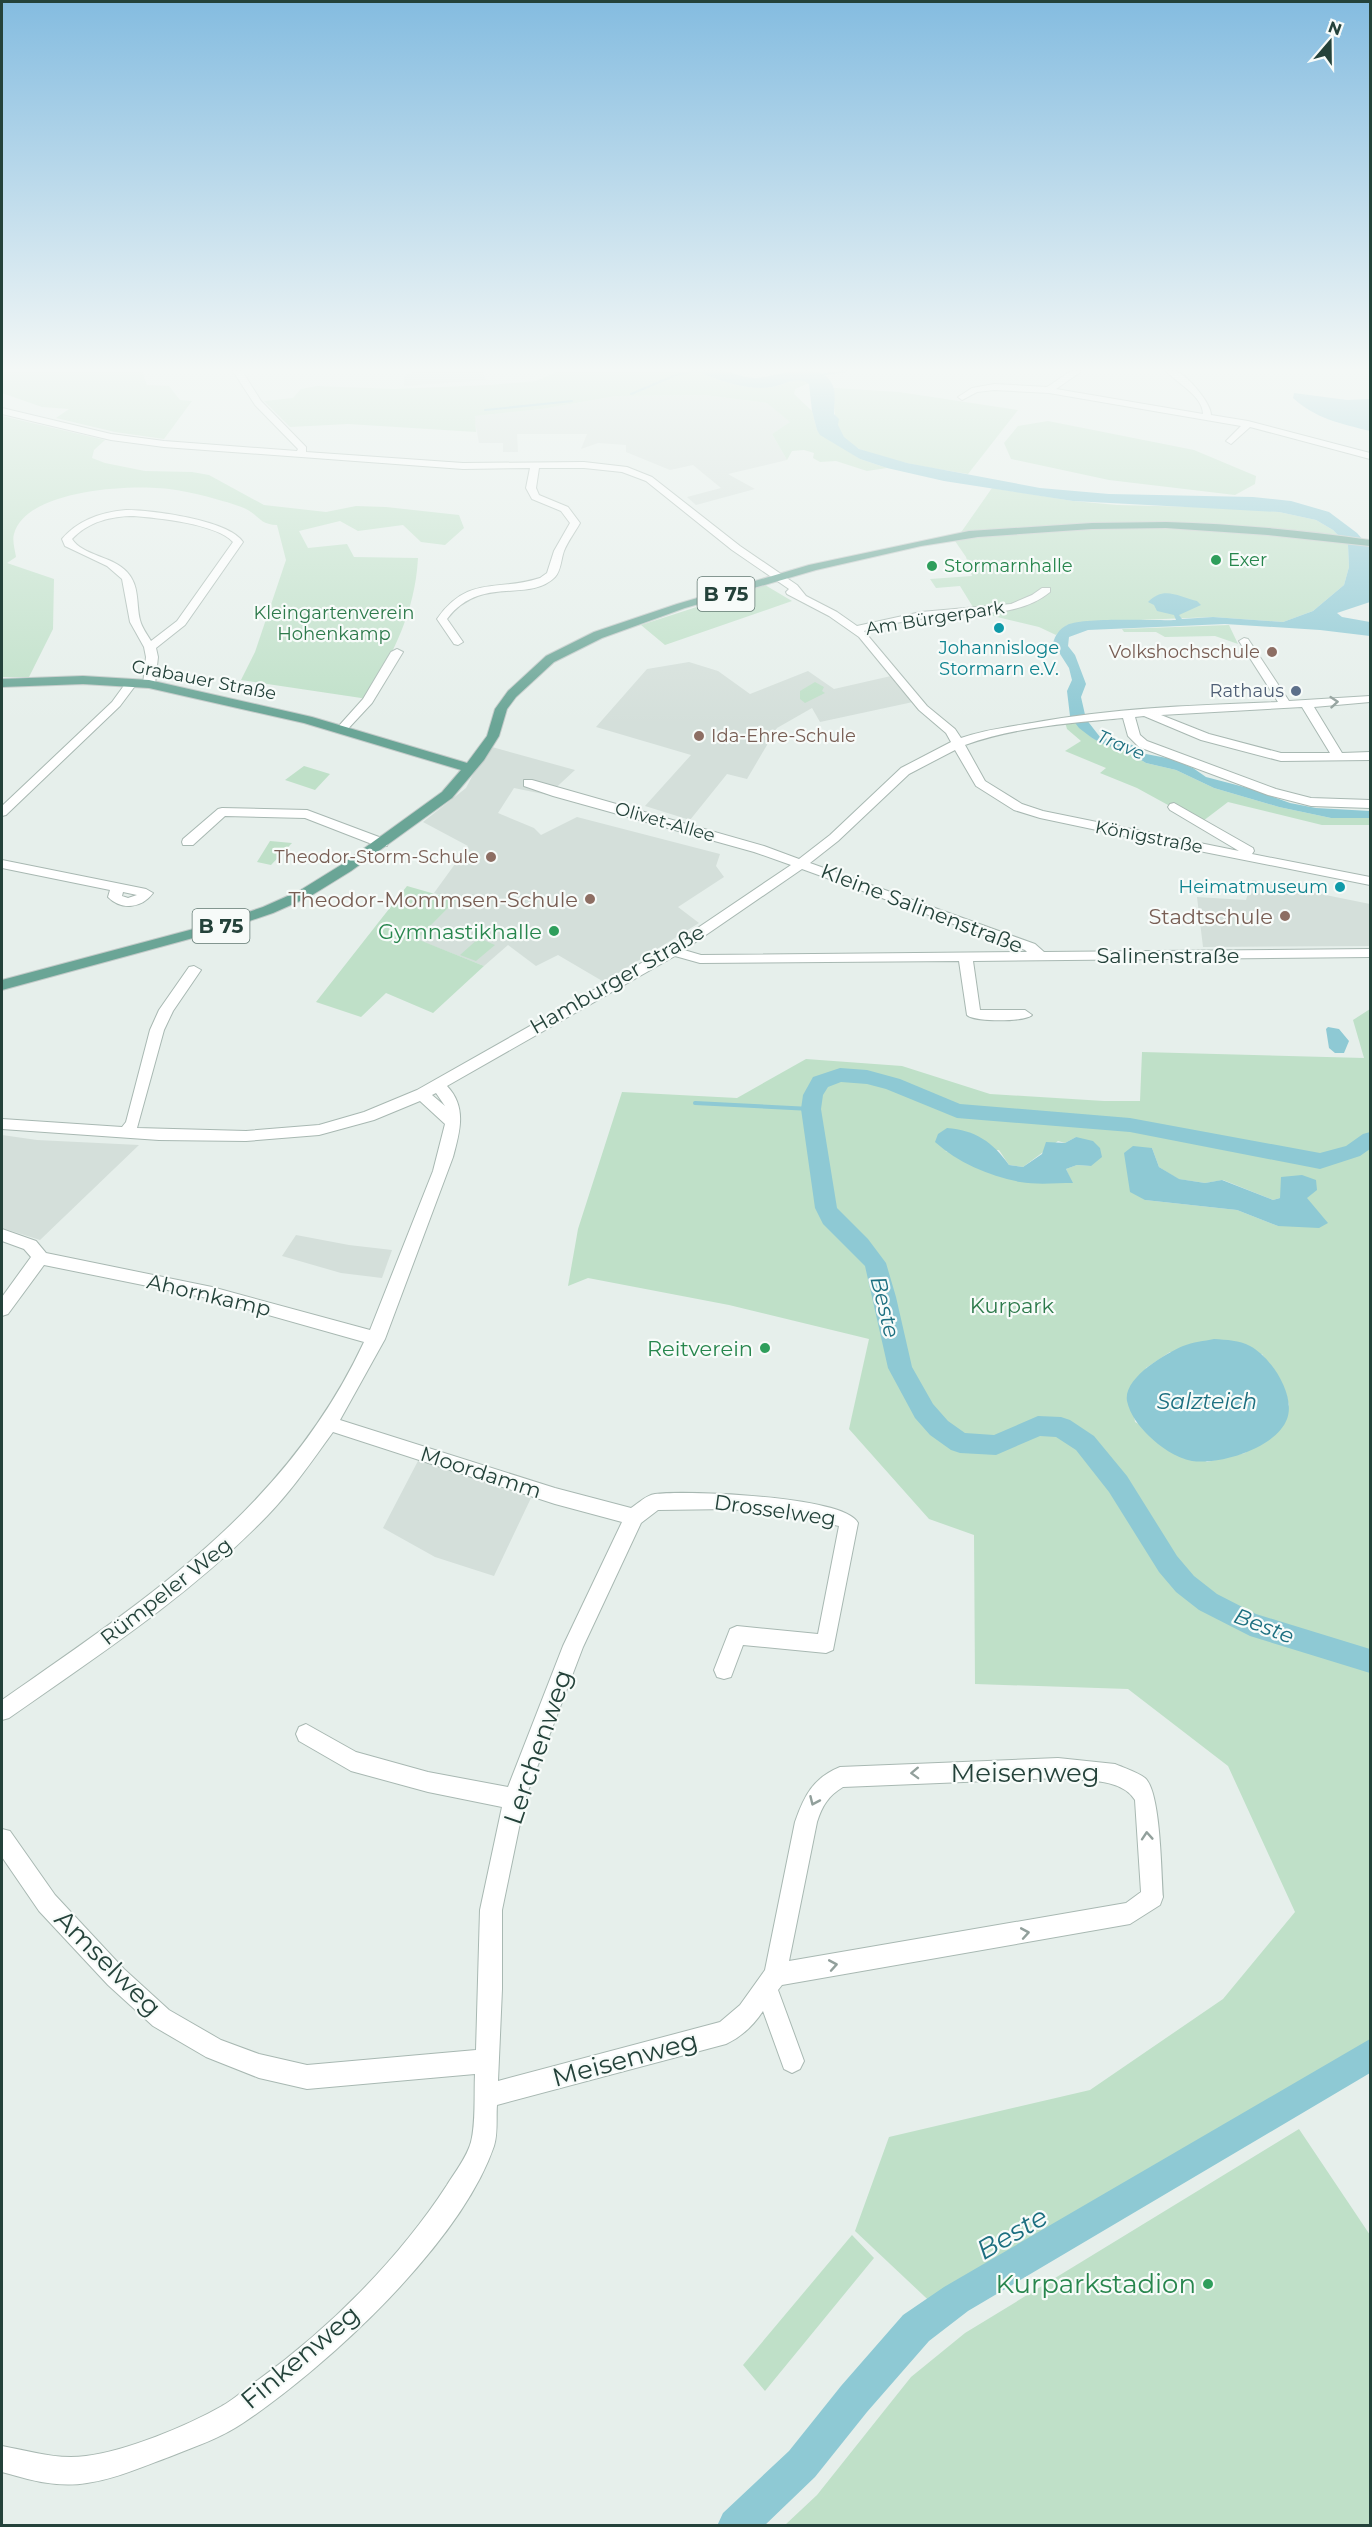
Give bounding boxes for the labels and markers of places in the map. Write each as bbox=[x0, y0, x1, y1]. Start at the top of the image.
place label: Exer bbox=[1228, 549, 1267, 571]
marker: Exer bbox=[1209, 553, 1223, 567]
place label: Stormarnhalle bbox=[944, 555, 1073, 577]
marker: Stormarnhalle bbox=[925, 559, 939, 573]
marker: Johannisloge Stormarn e.V. bbox=[992, 621, 1006, 635]
place label: Johannisloge Stormarn e.V. bbox=[938, 637, 1059, 680]
place label: Volkshochschule bbox=[1109, 641, 1260, 663]
marker: Volkshochschule bbox=[1265, 645, 1279, 659]
place label: Rathaus bbox=[1209, 680, 1284, 702]
marker: Rathaus bbox=[1289, 684, 1303, 698]
place label: Ida-Ehre-Schule bbox=[711, 725, 856, 747]
marker: Ida-Ehre-Schule bbox=[692, 729, 706, 743]
place label: Theodor-Storm-Schule bbox=[274, 846, 479, 868]
marker: Theodor-Storm-Schule bbox=[484, 850, 498, 864]
place label: Heimatmuseum bbox=[1179, 876, 1328, 898]
marker: Heimatmuseum bbox=[1333, 880, 1347, 894]
place label: Theodor-Mommsen-Schule bbox=[289, 887, 578, 912]
marker: Theodor-Mommsen-Schule bbox=[583, 892, 597, 906]
place label: Stadtschule bbox=[1148, 904, 1273, 929]
marker: Stadtschule bbox=[1278, 909, 1292, 923]
place label: Gymnastikhalle bbox=[378, 919, 542, 944]
marker: Gymnastikhalle bbox=[547, 924, 561, 938]
place label: Reitverein bbox=[647, 1336, 753, 1361]
marker: Reitverein bbox=[758, 1341, 772, 1355]
place label: Kurparkstadion bbox=[996, 2268, 1196, 2300]
marker: Kurparkstadion bbox=[1201, 2277, 1215, 2291]

